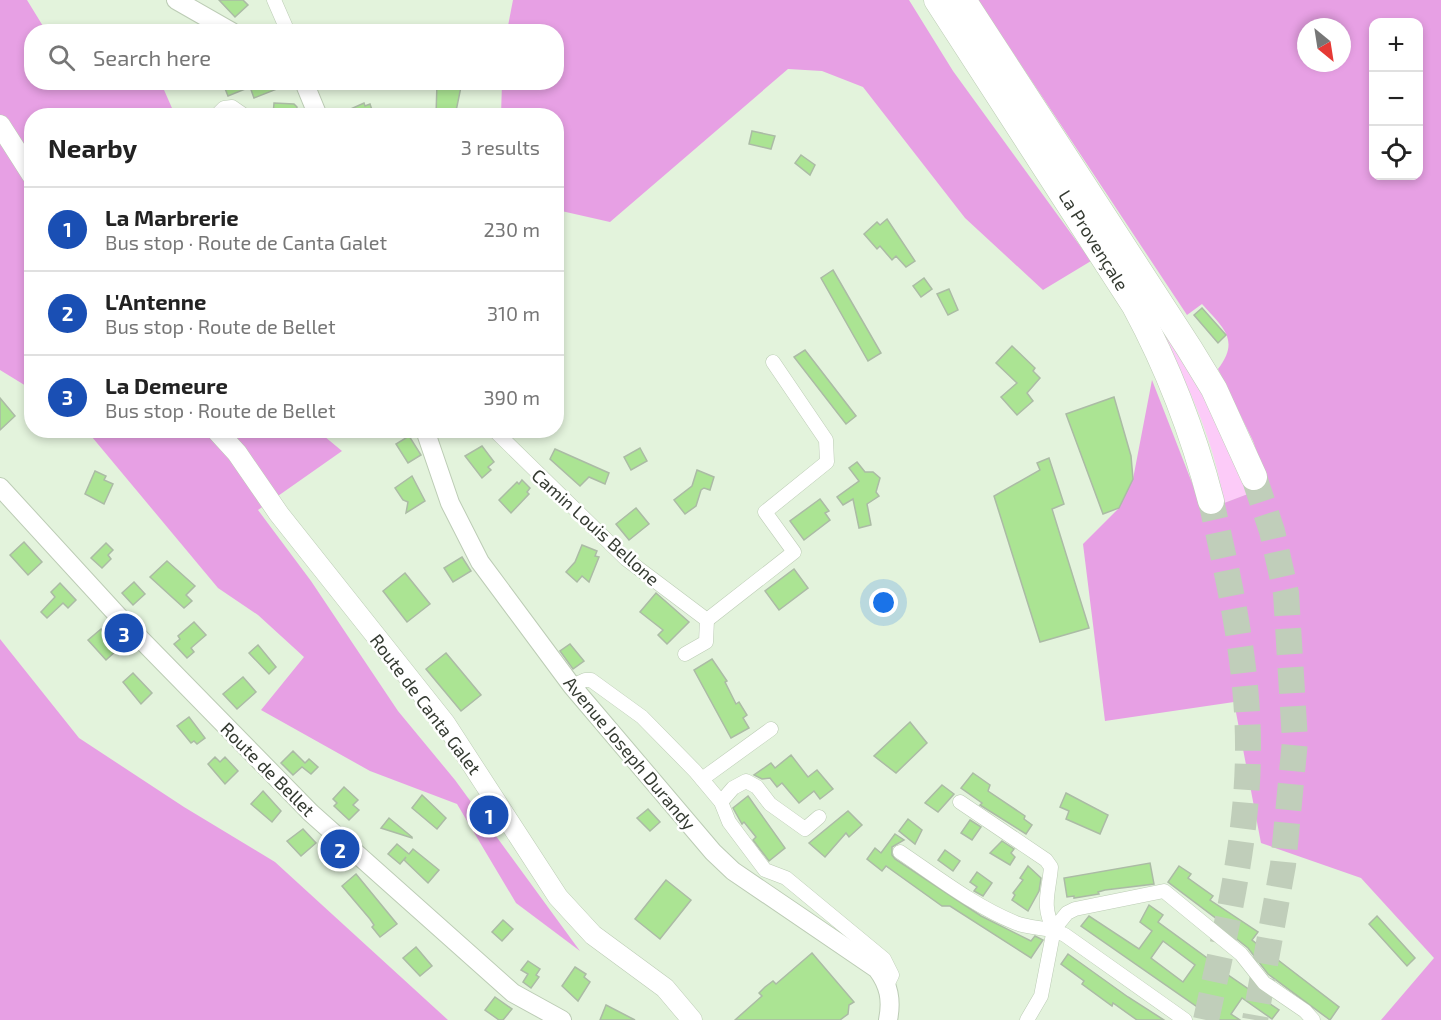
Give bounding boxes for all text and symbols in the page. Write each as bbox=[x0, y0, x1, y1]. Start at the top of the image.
north arrow bbox=[1297, 18, 1351, 72]
map controls bbox=[1369, 18, 1423, 180]
button: + bbox=[1369, 18, 1423, 72]
search box bbox=[24, 24, 564, 90]
icon: search bbox=[45, 41, 78, 74]
text: Search here bbox=[93, 44, 211, 70]
button: − bbox=[1369, 72, 1423, 126]
button: locate bbox=[1369, 126, 1423, 180]
text: Nearby bbox=[48, 132, 137, 163]
text: 3 results bbox=[461, 135, 540, 159]
street label: La Provençale bbox=[1054, 186, 1134, 295]
text: La Marbrerie bbox=[105, 204, 239, 230]
text: 1 bbox=[63, 217, 72, 241]
text: 230 m bbox=[484, 217, 540, 241]
text: Bus stop · Route de Canta Galet bbox=[105, 230, 387, 254]
text: L'Antenne bbox=[105, 288, 206, 314]
text: 2 bbox=[62, 301, 73, 325]
text: 310 m bbox=[487, 301, 540, 325]
text: Bus stop · Route de Bellet bbox=[105, 314, 336, 338]
text: La Demeure bbox=[105, 372, 228, 398]
text: 3 bbox=[62, 385, 73, 409]
text: 390 m bbox=[483, 385, 540, 409]
text: Bus stop · Route de Bellet bbox=[105, 398, 336, 422]
street label: Camin Louis Bellone bbox=[528, 464, 664, 590]
your location bbox=[869, 588, 898, 617]
pin: 3 bbox=[104, 610, 144, 656]
street label: Route de Canta Galet bbox=[366, 629, 486, 779]
street label: Avenue Joseph Durandy bbox=[559, 672, 701, 835]
street label: Route de Bellet bbox=[216, 717, 320, 821]
pin: 1 bbox=[470, 792, 508, 838]
pin: 2 bbox=[320, 826, 360, 872]

